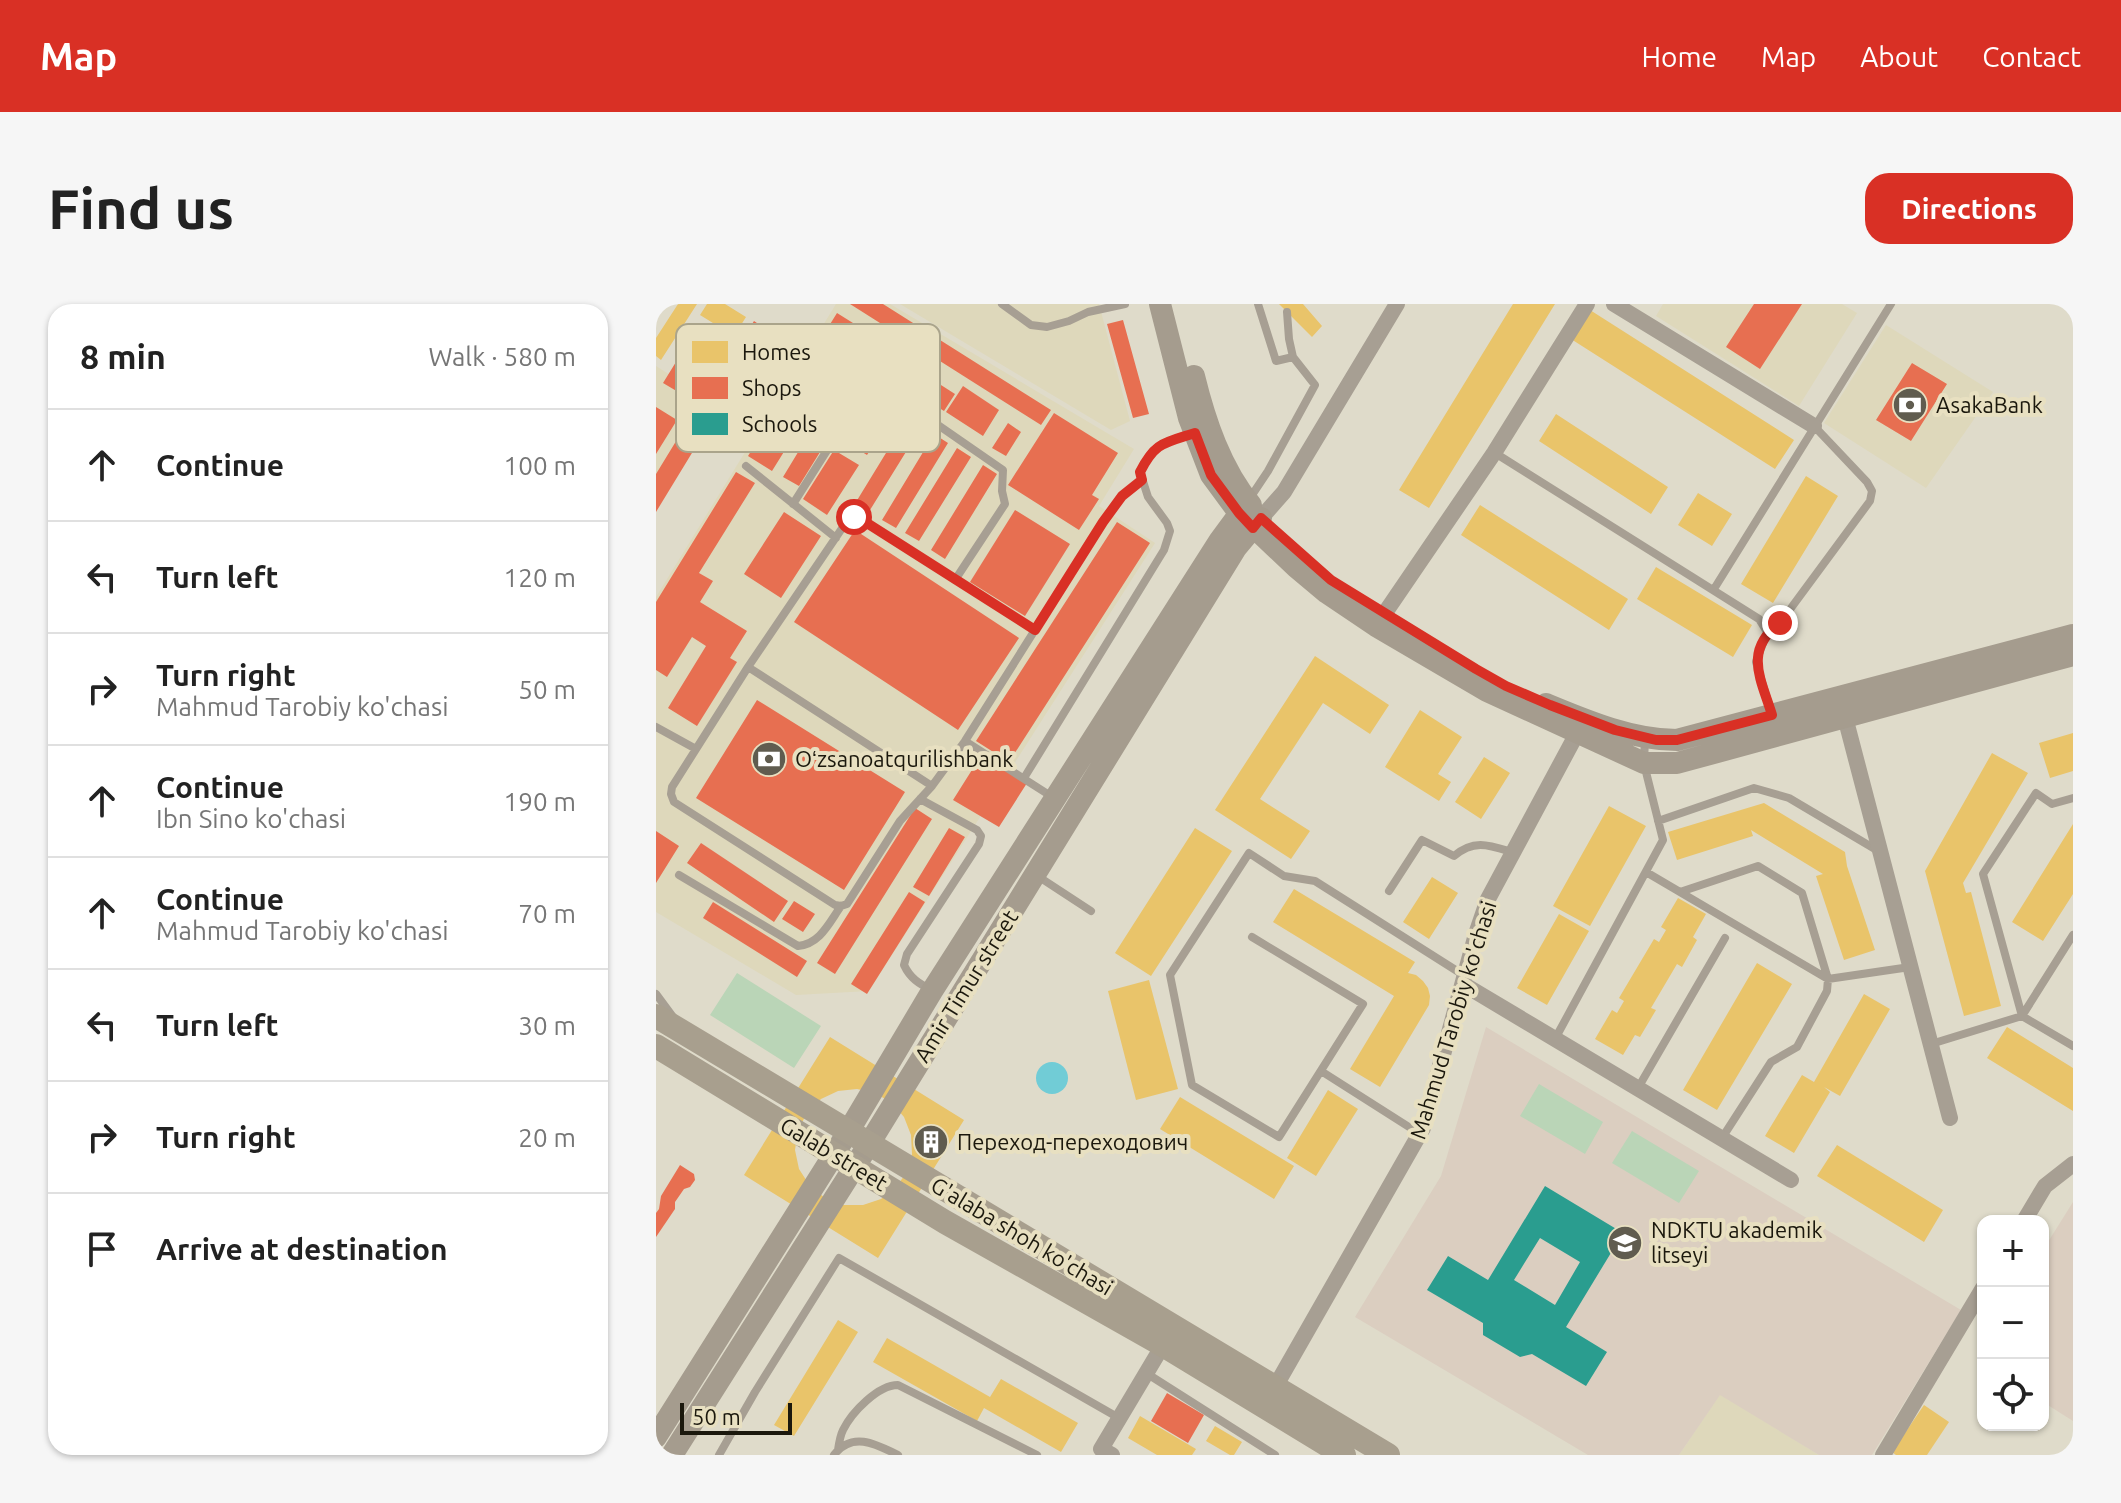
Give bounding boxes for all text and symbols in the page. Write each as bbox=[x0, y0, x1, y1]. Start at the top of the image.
text: Map bbox=[40, 35, 117, 77]
text: Home bbox=[1642, 41, 1717, 72]
text: Map bbox=[1761, 41, 1816, 72]
text: About bbox=[1860, 41, 1938, 72]
text: Contact bbox=[1982, 41, 2081, 72]
button: Directions bbox=[1865, 173, 2073, 244]
text: Find us bbox=[48, 177, 234, 240]
legend bbox=[676, 324, 940, 452]
text: 8 min bbox=[80, 337, 166, 375]
text: Homes bbox=[742, 339, 811, 364]
text: Walk · 580 m bbox=[428, 342, 576, 371]
text: Shops bbox=[742, 375, 801, 400]
bank icon: AsakaBank bbox=[1891, 386, 1929, 424]
place label: AsakaBank bbox=[1936, 392, 2043, 417]
text: Schools bbox=[742, 411, 817, 436]
icon: ahead bbox=[80, 443, 124, 487]
text: Continue bbox=[156, 448, 284, 482]
text: 100 m bbox=[504, 451, 576, 480]
route start bbox=[836, 499, 872, 535]
icon: left bbox=[80, 555, 124, 599]
text: Turn left bbox=[156, 560, 278, 594]
text: 120 m bbox=[504, 563, 576, 592]
route end bbox=[1762, 605, 1798, 641]
text: Turn right bbox=[156, 658, 296, 692]
icon: right bbox=[80, 667, 124, 711]
text: 50 m bbox=[518, 675, 576, 704]
text: Mahmud Tarobiy ko'chasi bbox=[156, 692, 449, 721]
bank icon: Oʻzsanoatqurilishbank bbox=[750, 740, 788, 778]
place label: Oʻzsanoatqurilishbank bbox=[795, 746, 1013, 771]
text: Continue bbox=[156, 770, 284, 804]
icon: ahead bbox=[80, 779, 124, 823]
text: 190 m bbox=[504, 787, 576, 816]
text: Ibn Sino ko'chasi bbox=[156, 804, 346, 833]
text: Continue bbox=[156, 882, 284, 916]
icon: ahead bbox=[80, 891, 124, 935]
street label: Mahmud Tarobiy ko'chasi bbox=[1404, 898, 1501, 1142]
text: 70 m bbox=[518, 899, 576, 928]
street label: Amir Timur street bbox=[909, 905, 1023, 1066]
text: Mahmud Tarobiy ko'chasi bbox=[156, 916, 449, 945]
icon: left bbox=[80, 1003, 124, 1047]
text: Turn left bbox=[156, 1008, 278, 1042]
text: 30 m bbox=[518, 1011, 576, 1040]
street label: Galab street bbox=[776, 1112, 893, 1195]
icon: right bbox=[80, 1115, 124, 1159]
text: Turn right bbox=[156, 1120, 296, 1154]
text: 20 m bbox=[518, 1123, 576, 1152]
building icon: Переход-переходович bbox=[912, 1123, 950, 1161]
place label: Переход-переходович bbox=[957, 1129, 1188, 1154]
street label: G'alaba shoh ko'chasi bbox=[927, 1171, 1118, 1300]
map controls bbox=[1977, 1215, 2049, 1431]
button: + bbox=[1977, 1215, 2049, 1287]
place label: NDKTU akademik litseyi bbox=[1651, 1217, 1823, 1267]
school or university icon: NDKTU akademik litseyi bbox=[1606, 1224, 1644, 1262]
icon: arrive bbox=[80, 1227, 124, 1271]
text: Arrive at destination bbox=[156, 1232, 448, 1266]
button: − bbox=[1977, 1287, 2049, 1359]
button: locate bbox=[1977, 1359, 2049, 1431]
scale bar bbox=[680, 1399, 792, 1435]
text: 50 m bbox=[692, 1404, 741, 1429]

